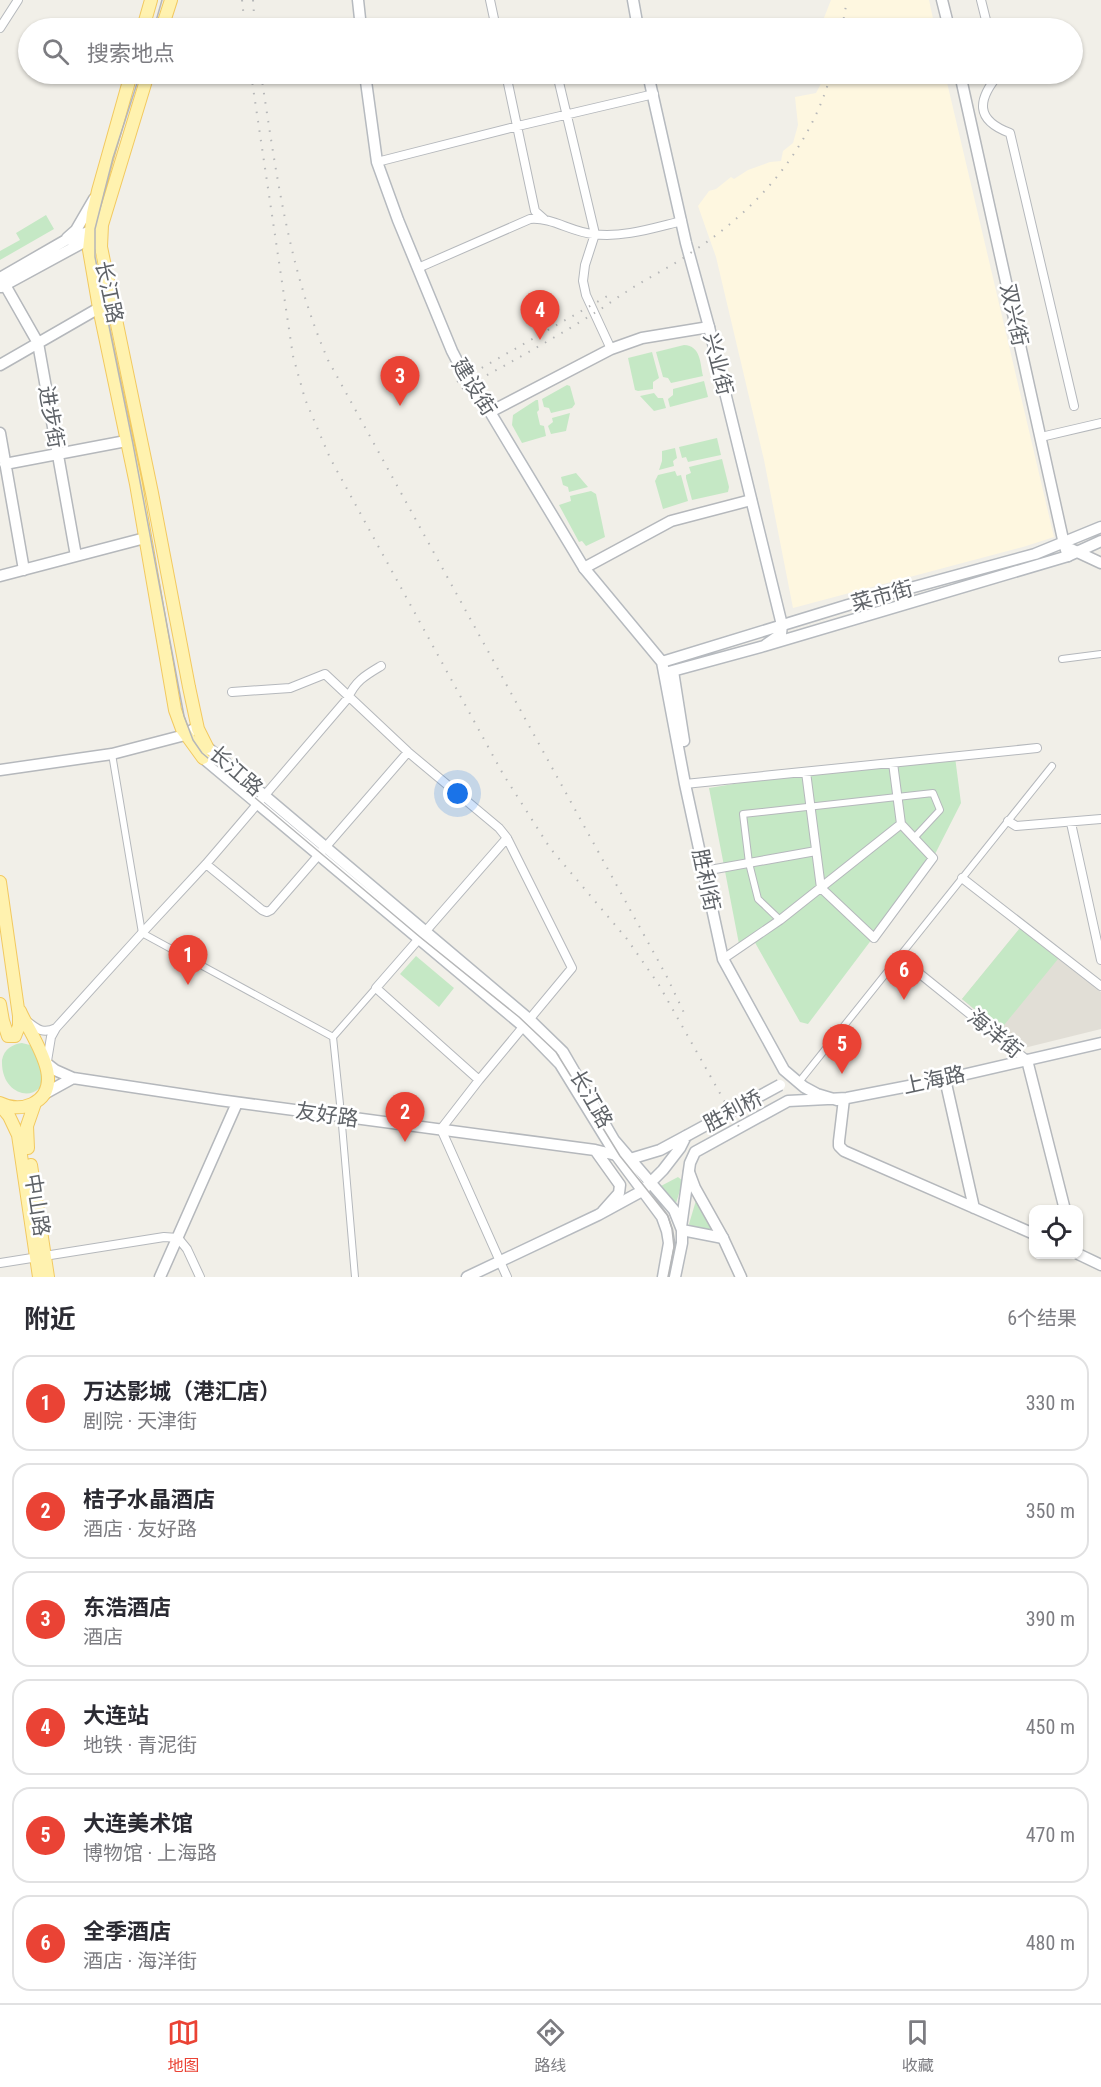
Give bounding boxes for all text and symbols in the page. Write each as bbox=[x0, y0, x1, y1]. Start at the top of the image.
search box bbox=[18, 18, 1083, 84]
icon: search bbox=[39, 35, 72, 68]
text: 搜索地点 bbox=[87, 41, 175, 66]
street label: 长江路 bbox=[91, 259, 127, 325]
street label: 双兴街 bbox=[996, 282, 1032, 348]
pin: 4 bbox=[520, 290, 560, 340]
street label: 兴业街 bbox=[699, 331, 737, 397]
street label: 建设街 bbox=[447, 354, 501, 420]
pin: 3 bbox=[380, 356, 420, 406]
street label: 进步街 bbox=[34, 384, 68, 450]
street label: 菜市街 bbox=[848, 576, 916, 616]
street label: 长江路 bbox=[204, 741, 268, 801]
your location bbox=[443, 779, 472, 808]
street label: 胜利街 bbox=[688, 847, 724, 913]
pin: 1 bbox=[168, 936, 207, 985]
pin: 6 bbox=[884, 950, 924, 1000]
street label: 海洋街 bbox=[963, 1005, 1027, 1063]
pin: 5 bbox=[822, 1024, 862, 1074]
street label: 上海路 bbox=[901, 1062, 967, 1098]
street label: 长江路 bbox=[565, 1066, 617, 1132]
street label: 胜利桥 bbox=[700, 1086, 766, 1136]
pin: 2 bbox=[386, 1092, 424, 1142]
street label: 友好路 bbox=[294, 1099, 360, 1131]
street label: 中山路 bbox=[20, 1172, 54, 1238]
map controls bbox=[1029, 1205, 1083, 1259]
button: locate bbox=[1029, 1205, 1083, 1259]
text: 附近 bbox=[24, 1304, 76, 1334]
text: 6个结果 bbox=[1007, 1306, 1077, 1330]
text: 万达影城（港汇店） bbox=[83, 1379, 281, 1404]
text: 1 bbox=[40, 1391, 51, 1415]
text: 330 m bbox=[1026, 1391, 1075, 1415]
text: 剧院 · 天津街 bbox=[83, 1409, 197, 1433]
text: 桔子水晶酒店 bbox=[83, 1487, 215, 1512]
text: 2 bbox=[40, 1499, 51, 1523]
text: 350 m bbox=[1026, 1499, 1075, 1523]
text: 酒店 · 友好路 bbox=[83, 1517, 197, 1541]
text: 东浩酒店 bbox=[83, 1595, 171, 1620]
text: 3 bbox=[40, 1607, 51, 1631]
text: 390 m bbox=[1026, 1607, 1075, 1631]
text: 酒店 bbox=[83, 1625, 123, 1649]
text: 大连站 bbox=[83, 1703, 149, 1728]
text: 4 bbox=[40, 1715, 51, 1739]
text: 450 m bbox=[1026, 1715, 1075, 1739]
text: 地铁 · 青泥街 bbox=[83, 1733, 197, 1757]
text: 大连美术馆 bbox=[83, 1811, 193, 1836]
text: 5 bbox=[40, 1823, 51, 1847]
text: 470 m bbox=[1026, 1823, 1075, 1847]
text: 博物馆 · 上海路 bbox=[83, 1841, 217, 1865]
text: 全季酒店 bbox=[83, 1919, 171, 1944]
text: 6 bbox=[40, 1931, 51, 1955]
text: 480 m bbox=[1026, 1931, 1075, 1955]
text: 酒店 · 海洋街 bbox=[83, 1949, 197, 1973]
tab: 地图 bbox=[167, 2016, 200, 2076]
tab: 路线 bbox=[534, 2016, 567, 2076]
tab: 收藏 bbox=[901, 2016, 934, 2076]

